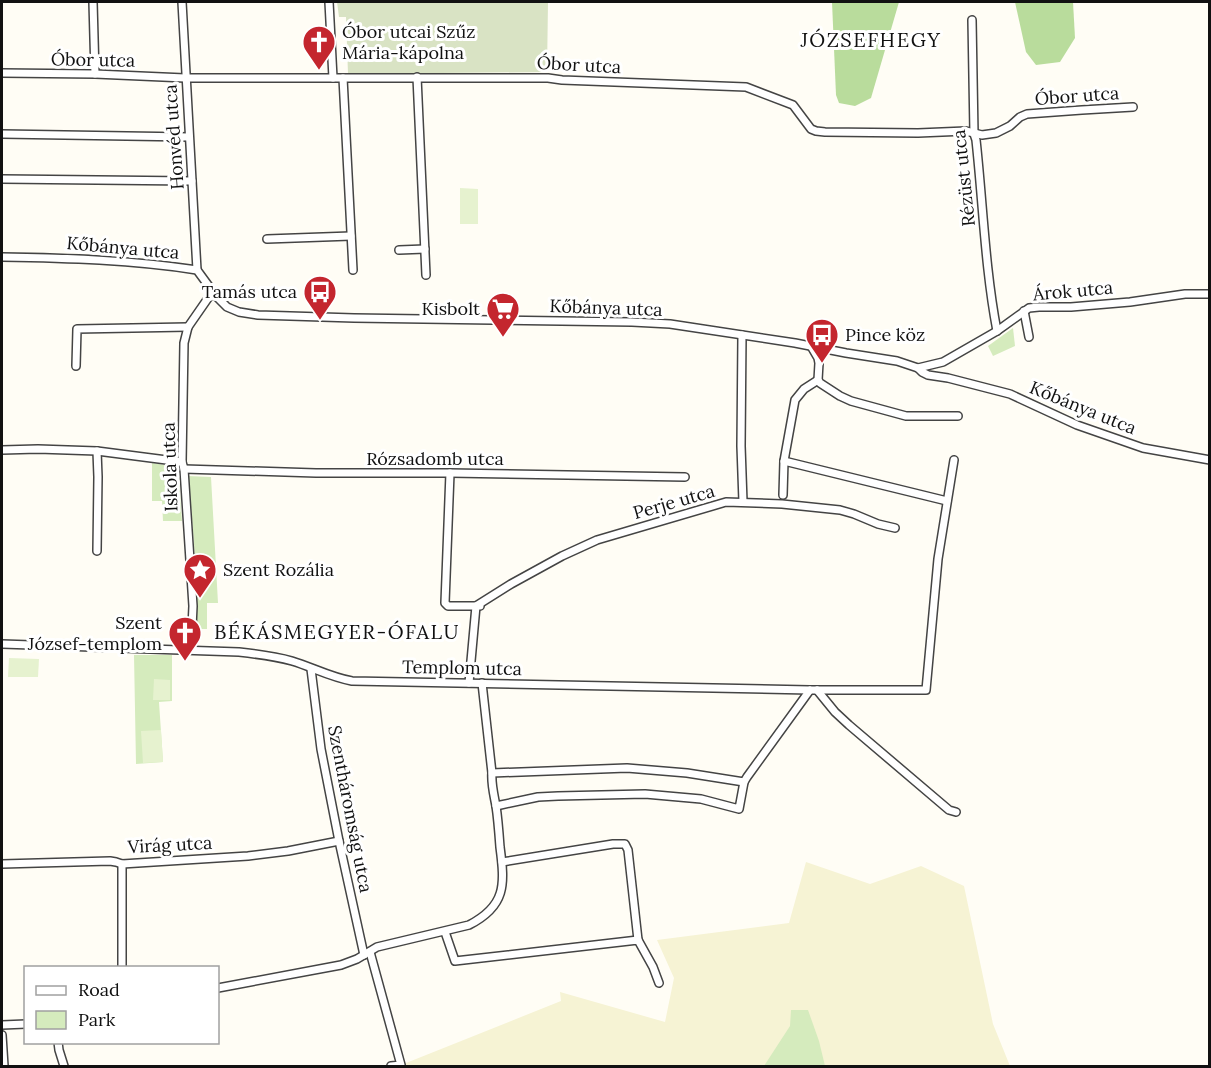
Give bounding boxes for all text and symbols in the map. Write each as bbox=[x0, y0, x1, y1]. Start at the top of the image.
place label: Óbor utcai Szűz Mária-kápolna bbox=[342, 20, 476, 64]
church icon: Óbor utcai Szűz Mária-kápolna bbox=[301, 24, 337, 71]
district label: JÓZSEFHEGY bbox=[799, 27, 942, 52]
street label: Óbor utca bbox=[51, 47, 135, 72]
street label: Óbor utca bbox=[536, 51, 622, 78]
street label: Óbor utca bbox=[1034, 81, 1120, 110]
street label: Honvéd utca bbox=[158, 84, 189, 190]
street label: Rézüst utca bbox=[947, 128, 980, 228]
street label: Kőbánya utca bbox=[66, 231, 180, 264]
bus stop icon: Tamás utca bbox=[302, 274, 338, 321]
street label: Árok utca bbox=[1031, 276, 1114, 306]
place label: Tamás utca bbox=[202, 280, 297, 303]
supermarket icon: Kisbolt bbox=[485, 291, 521, 338]
street label: Kőbánya utca bbox=[549, 294, 663, 321]
place label: Kisbolt bbox=[421, 297, 480, 320]
bus stop icon: Pince köz bbox=[804, 317, 840, 364]
place label: Pince köz bbox=[845, 323, 925, 346]
street label: Kőbánya utca bbox=[1026, 376, 1140, 439]
street label: Iskola utca bbox=[156, 422, 183, 512]
street label: Rózsadomb utca bbox=[366, 447, 504, 470]
street label: Perje utca bbox=[630, 479, 717, 524]
place icon: Szent Rozália bbox=[182, 552, 218, 599]
place label: Szent Rozália bbox=[223, 558, 334, 581]
place label: Szent József-templom bbox=[27, 611, 162, 655]
church icon: Szent József-templom bbox=[167, 615, 203, 662]
district label: BÉKÁSMEGYER-ÓFALU bbox=[214, 619, 460, 644]
street label: Templom utca bbox=[402, 655, 522, 680]
street label: Szentháromság utca bbox=[323, 723, 378, 895]
street label: Virág utca bbox=[126, 831, 213, 858]
legend bbox=[24, 966, 219, 1044]
text: Road bbox=[78, 978, 120, 1001]
text: Park bbox=[78, 1008, 116, 1031]

